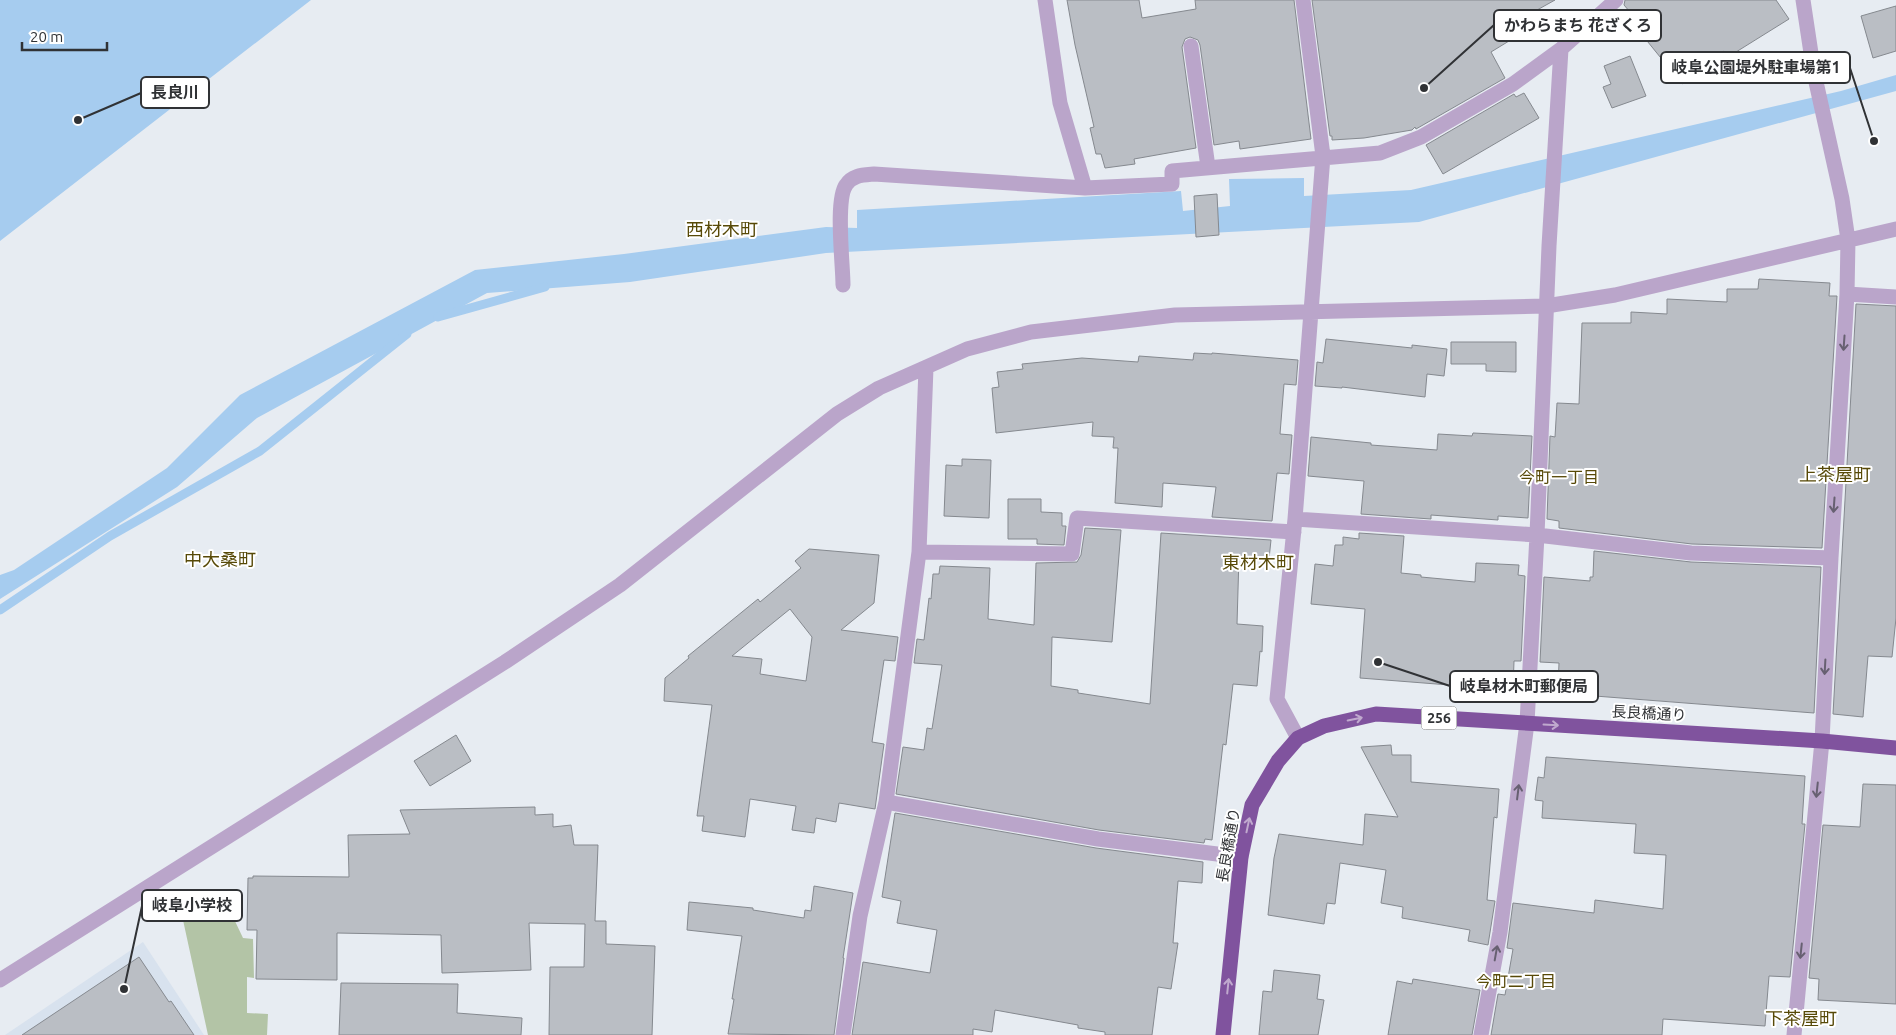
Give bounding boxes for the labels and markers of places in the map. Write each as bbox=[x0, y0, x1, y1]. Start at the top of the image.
callout: かわらまち 花ざくろ bbox=[1494, 10, 1661, 41]
callout: 岐阜公園堤外駐車場第1 bbox=[1661, 52, 1850, 83]
callout: 長良川 bbox=[141, 77, 209, 108]
callout: 岐阜材木町郵便局 bbox=[1450, 671, 1598, 702]
callout: 岐阜小学校 bbox=[142, 890, 242, 921]

